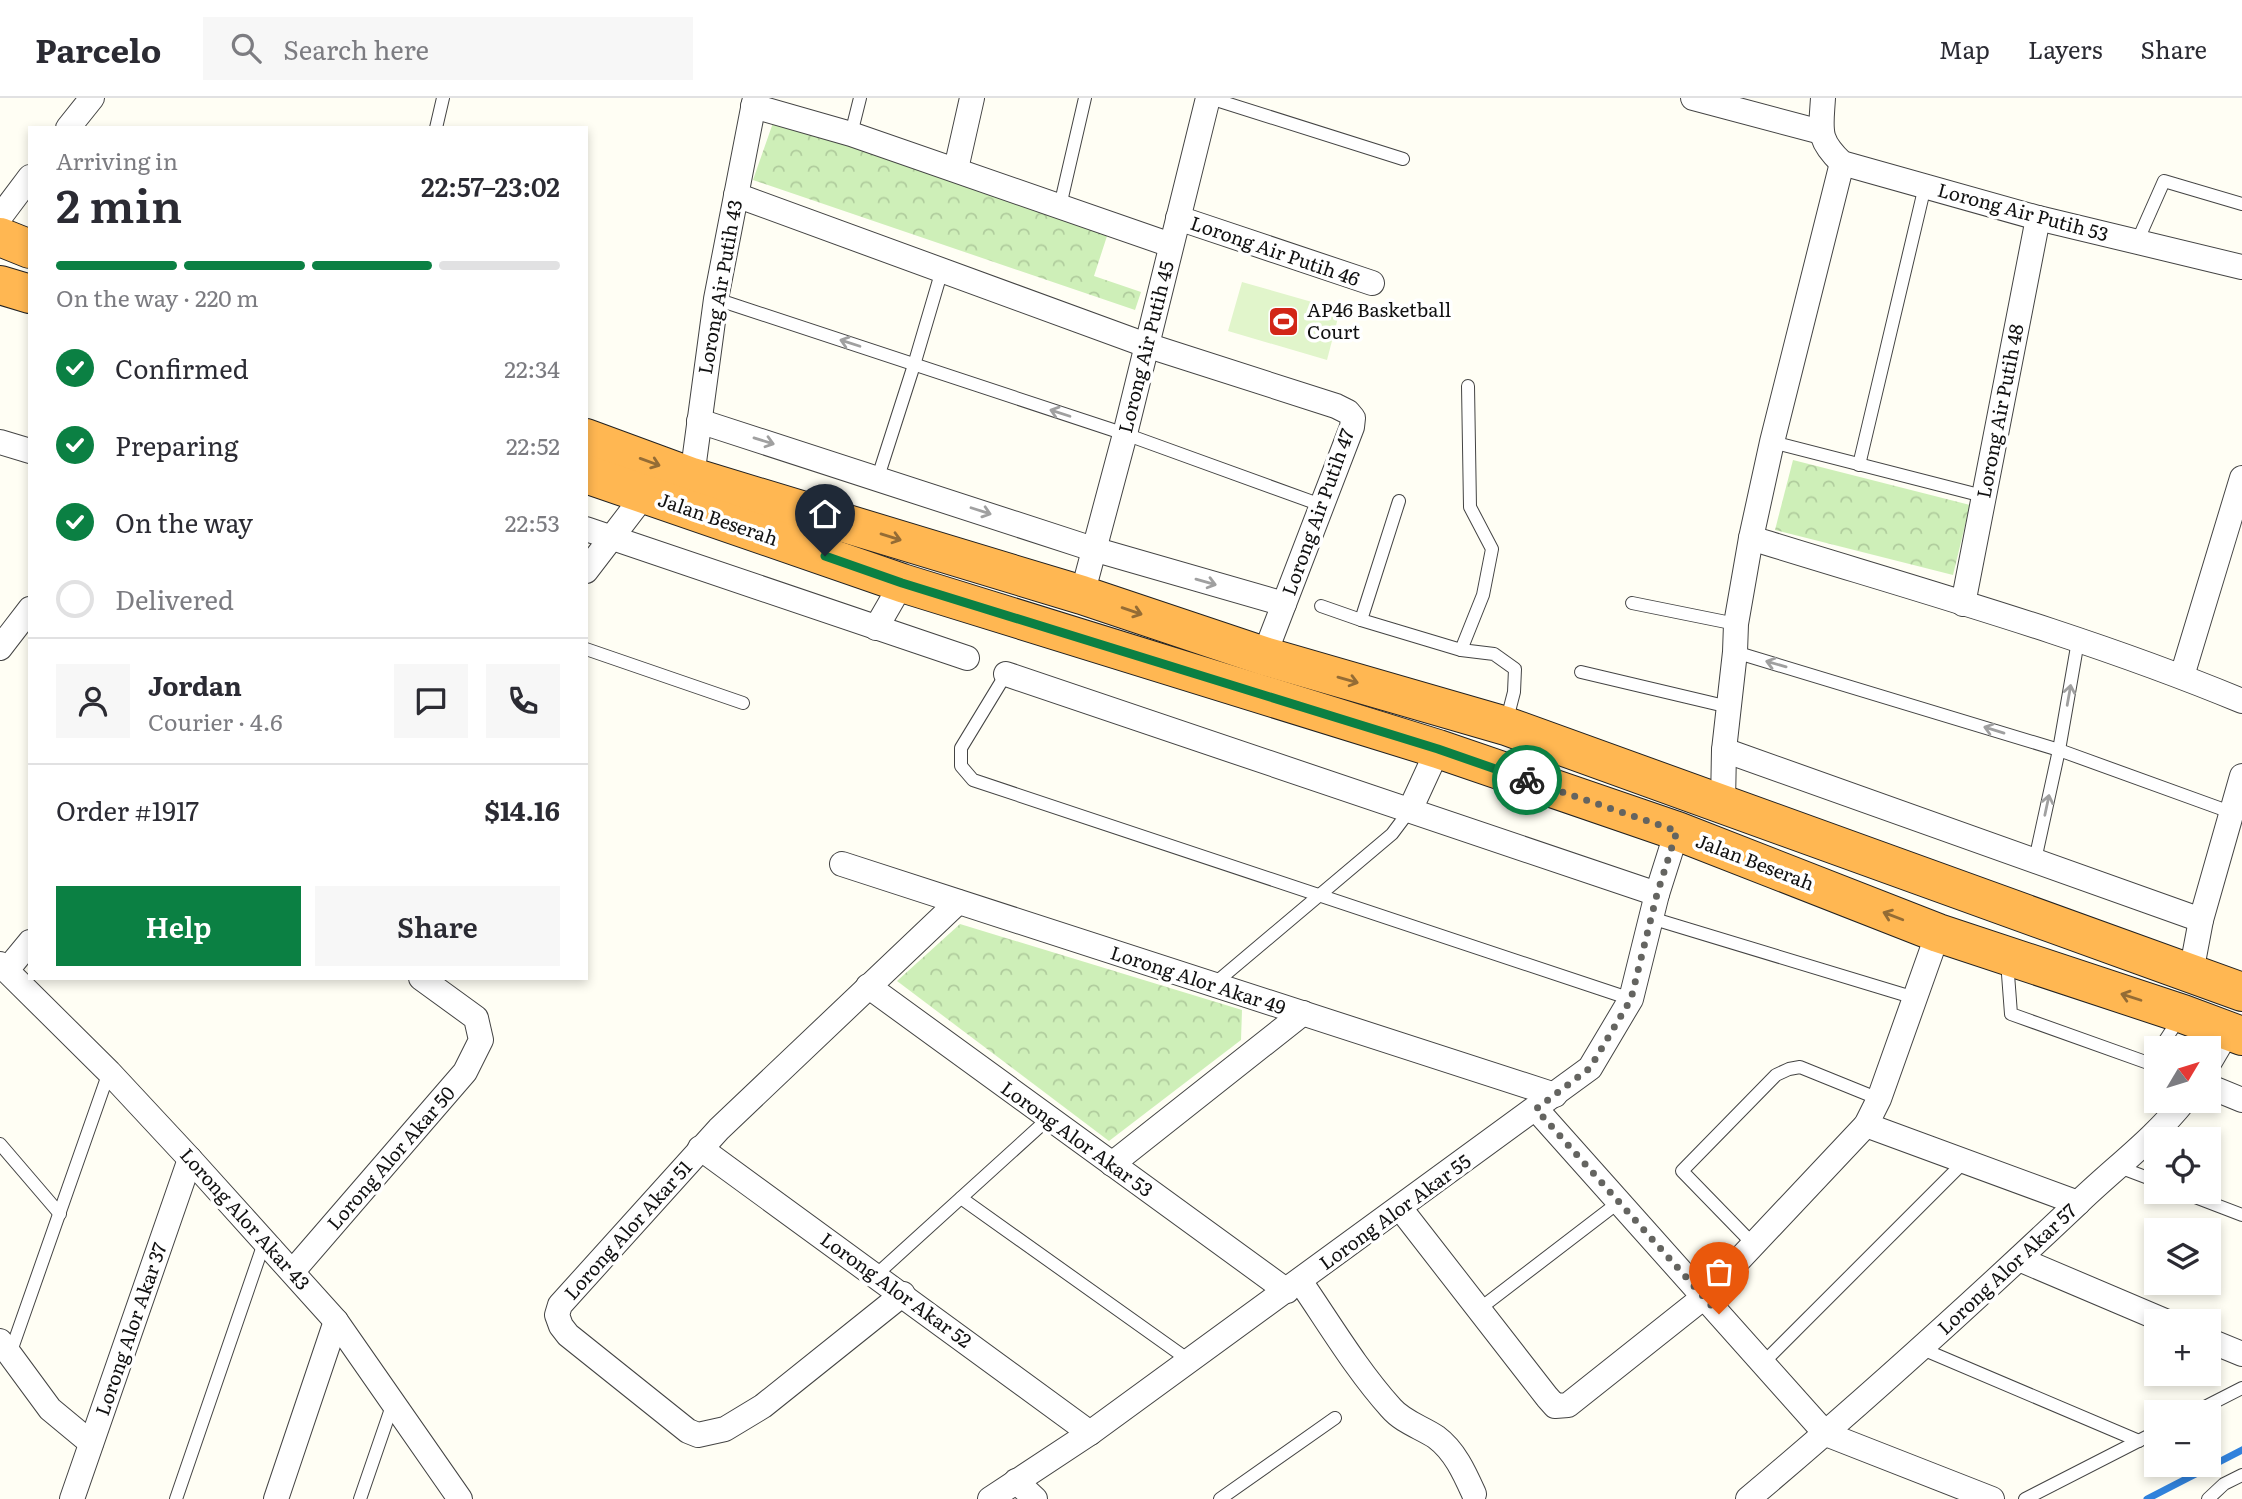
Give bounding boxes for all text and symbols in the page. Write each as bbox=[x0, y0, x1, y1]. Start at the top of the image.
search box bbox=[203, 17, 693, 80]
text: Parcelo bbox=[35, 24, 161, 73]
icon: search bbox=[227, 29, 265, 67]
text: Search here bbox=[283, 29, 429, 68]
text: Map bbox=[1939, 31, 1990, 66]
text: Layers bbox=[2028, 31, 2102, 66]
text: Share bbox=[2140, 31, 2207, 66]
text: Arriving in bbox=[56, 143, 178, 177]
text: 22:57–23:02 bbox=[421, 166, 560, 205]
text: 2 min bbox=[56, 169, 182, 237]
street label: Lorong Air Putih 53 bbox=[1935, 175, 2112, 247]
street label: Lorong Air Putih 43 bbox=[690, 197, 748, 376]
street label: Lorong Air Putih 46 bbox=[1187, 208, 1363, 292]
street label: Lorong Air Putih 45 bbox=[1110, 258, 1180, 436]
text: On the way · 220 m bbox=[56, 280, 259, 314]
place label: AP46 Basketball Court bbox=[1307, 295, 1451, 345]
sports icon: AP46 Basketball Court bbox=[1267, 304, 1301, 338]
street label: Lorong Air Putih 48 bbox=[1968, 321, 2030, 500]
one-way arrow bbox=[839, 336, 861, 349]
text: Confirmed bbox=[115, 348, 249, 387]
icon: check bbox=[56, 349, 94, 387]
text: 22:34 bbox=[504, 351, 560, 385]
one-way arrow bbox=[1050, 405, 1072, 418]
street label: Lorong Air Putih 47 bbox=[1274, 424, 1360, 599]
text: Preparing bbox=[115, 425, 238, 464]
icon: check bbox=[56, 426, 94, 464]
text: 22:52 bbox=[506, 428, 560, 462]
one-way arrow bbox=[753, 436, 775, 449]
one-way arrow bbox=[639, 457, 661, 469]
street label: Jalan Beserah bbox=[655, 484, 782, 552]
pin bbox=[795, 484, 855, 556]
icon: home bbox=[806, 495, 844, 533]
text: On the way bbox=[115, 502, 253, 541]
icon: check bbox=[56, 503, 94, 541]
text: 22:53 bbox=[505, 505, 560, 539]
one-way arrow bbox=[969, 506, 991, 518]
one-way arrow bbox=[880, 531, 902, 544]
one-way arrow bbox=[1195, 576, 1217, 589]
text: Delivered bbox=[115, 579, 234, 618]
one-way arrow bbox=[1120, 606, 1142, 618]
one-way arrow bbox=[1765, 656, 1787, 669]
button: person bbox=[56, 664, 130, 738]
button: chat bbox=[394, 664, 468, 738]
button: phone bbox=[486, 664, 560, 738]
text: Jordan bbox=[148, 665, 242, 704]
one-way arrow bbox=[1337, 675, 1359, 688]
one-way arrow bbox=[2062, 684, 2076, 707]
text: Courier · 4.6 bbox=[148, 704, 283, 738]
one-way arrow bbox=[1983, 722, 2005, 735]
courier bbox=[1492, 745, 1562, 815]
icon: bike bbox=[1508, 761, 1546, 799]
text: Order #1917 bbox=[56, 790, 199, 829]
text: $14.16 bbox=[485, 790, 560, 829]
one-way arrow bbox=[2040, 794, 2054, 817]
street label: Jalan Beserah bbox=[1692, 826, 1819, 897]
button: Help bbox=[56, 886, 301, 966]
button: Share bbox=[315, 886, 560, 966]
one-way arrow bbox=[1883, 908, 1904, 921]
street label: Lorong Alor Akar 49 bbox=[1107, 938, 1289, 1021]
one-way arrow bbox=[2121, 990, 2143, 1002]
north arrow bbox=[2144, 1036, 2221, 1113]
map controls bbox=[2144, 1036, 2221, 1477]
street label: Lorong Alor Akar 53 bbox=[996, 1073, 1159, 1203]
street label: Lorong Alor Akar 50 bbox=[320, 1079, 461, 1235]
button: locate bbox=[2144, 1127, 2221, 1204]
street label: Lorong Alor Akar 43 bbox=[174, 1141, 317, 1296]
street label: Lorong Alor Akar 55 bbox=[1313, 1146, 1476, 1276]
street label: Lorong Alor Akar 51 bbox=[557, 1153, 698, 1305]
street label: Lorong Alor Akar 57 bbox=[1931, 1196, 2082, 1340]
button: layers bbox=[2144, 1218, 2221, 1295]
street label: Lorong Alor Akar 52 bbox=[815, 1225, 978, 1354]
street label: Lorong Alor Akar 37 bbox=[87, 1238, 173, 1419]
pin bbox=[1689, 1242, 1749, 1314]
icon: bag bbox=[1700, 1253, 1738, 1291]
button: + bbox=[2144, 1309, 2221, 1386]
button: − bbox=[2144, 1400, 2221, 1477]

